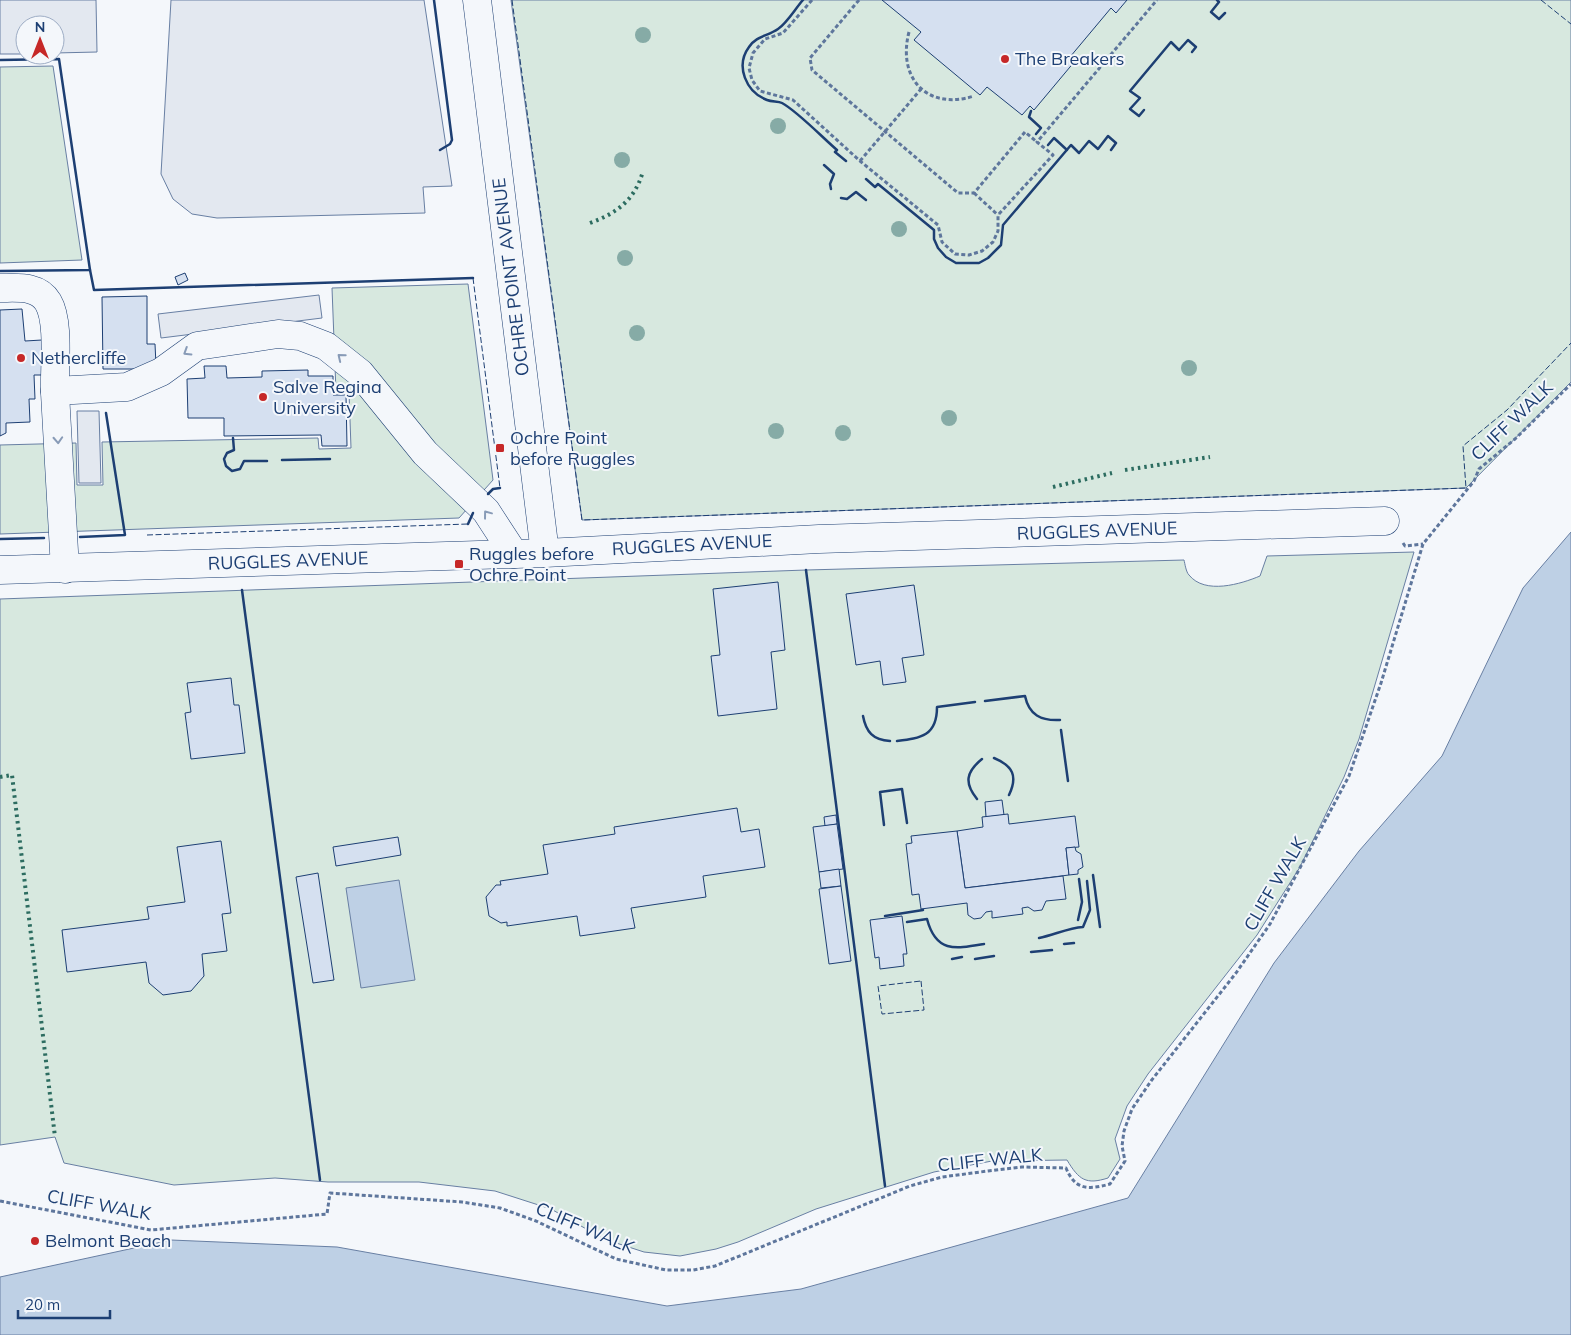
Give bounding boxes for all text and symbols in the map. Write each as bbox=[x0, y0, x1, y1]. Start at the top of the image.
north arrow bbox=[15, 15, 65, 65]
text: N bbox=[35, 18, 45, 36]
place label: The Breakers bbox=[1015, 47, 1124, 70]
marker: The Breakers bbox=[999, 53, 1011, 65]
street label: OCHRE POINT AVENUE bbox=[487, 177, 534, 377]
place label: Nethercliffe bbox=[31, 346, 126, 369]
one-way arrow bbox=[183, 346, 192, 356]
marker: Nethercliffe bbox=[15, 352, 27, 364]
one-way arrow bbox=[337, 354, 346, 363]
place label: Salve Regina University bbox=[273, 375, 382, 419]
street label: CLIFF WALK bbox=[1466, 375, 1558, 465]
marker: Salve Regina University bbox=[257, 391, 269, 403]
place label: Ochre Point before Ruggles bbox=[510, 426, 635, 470]
one-way arrow bbox=[52, 436, 63, 444]
marker: Ochre Point before Ruggles bbox=[494, 442, 506, 454]
one-way arrow bbox=[484, 510, 493, 520]
street label: RUGGLES AVENUE bbox=[1016, 516, 1178, 545]
street label: RUGGLES AVENUE bbox=[611, 529, 773, 560]
place label: Ruggles before Ochre Point bbox=[469, 542, 594, 586]
street label: RUGGLES AVENUE bbox=[207, 546, 369, 575]
marker: Ruggles before Ochre Point bbox=[453, 558, 465, 570]
street label: CLIFF WALK bbox=[1238, 832, 1311, 935]
street label: CLIFF WALK bbox=[936, 1143, 1044, 1176]
street label: CLIFF WALK bbox=[45, 1184, 153, 1225]
street label: CLIFF WALK bbox=[532, 1196, 639, 1259]
place label: Belmont Beach bbox=[45, 1229, 171, 1252]
marker: Belmont Beach bbox=[29, 1235, 41, 1247]
scale bar bbox=[18, 1288, 110, 1320]
text: 20 m bbox=[25, 1295, 60, 1314]

